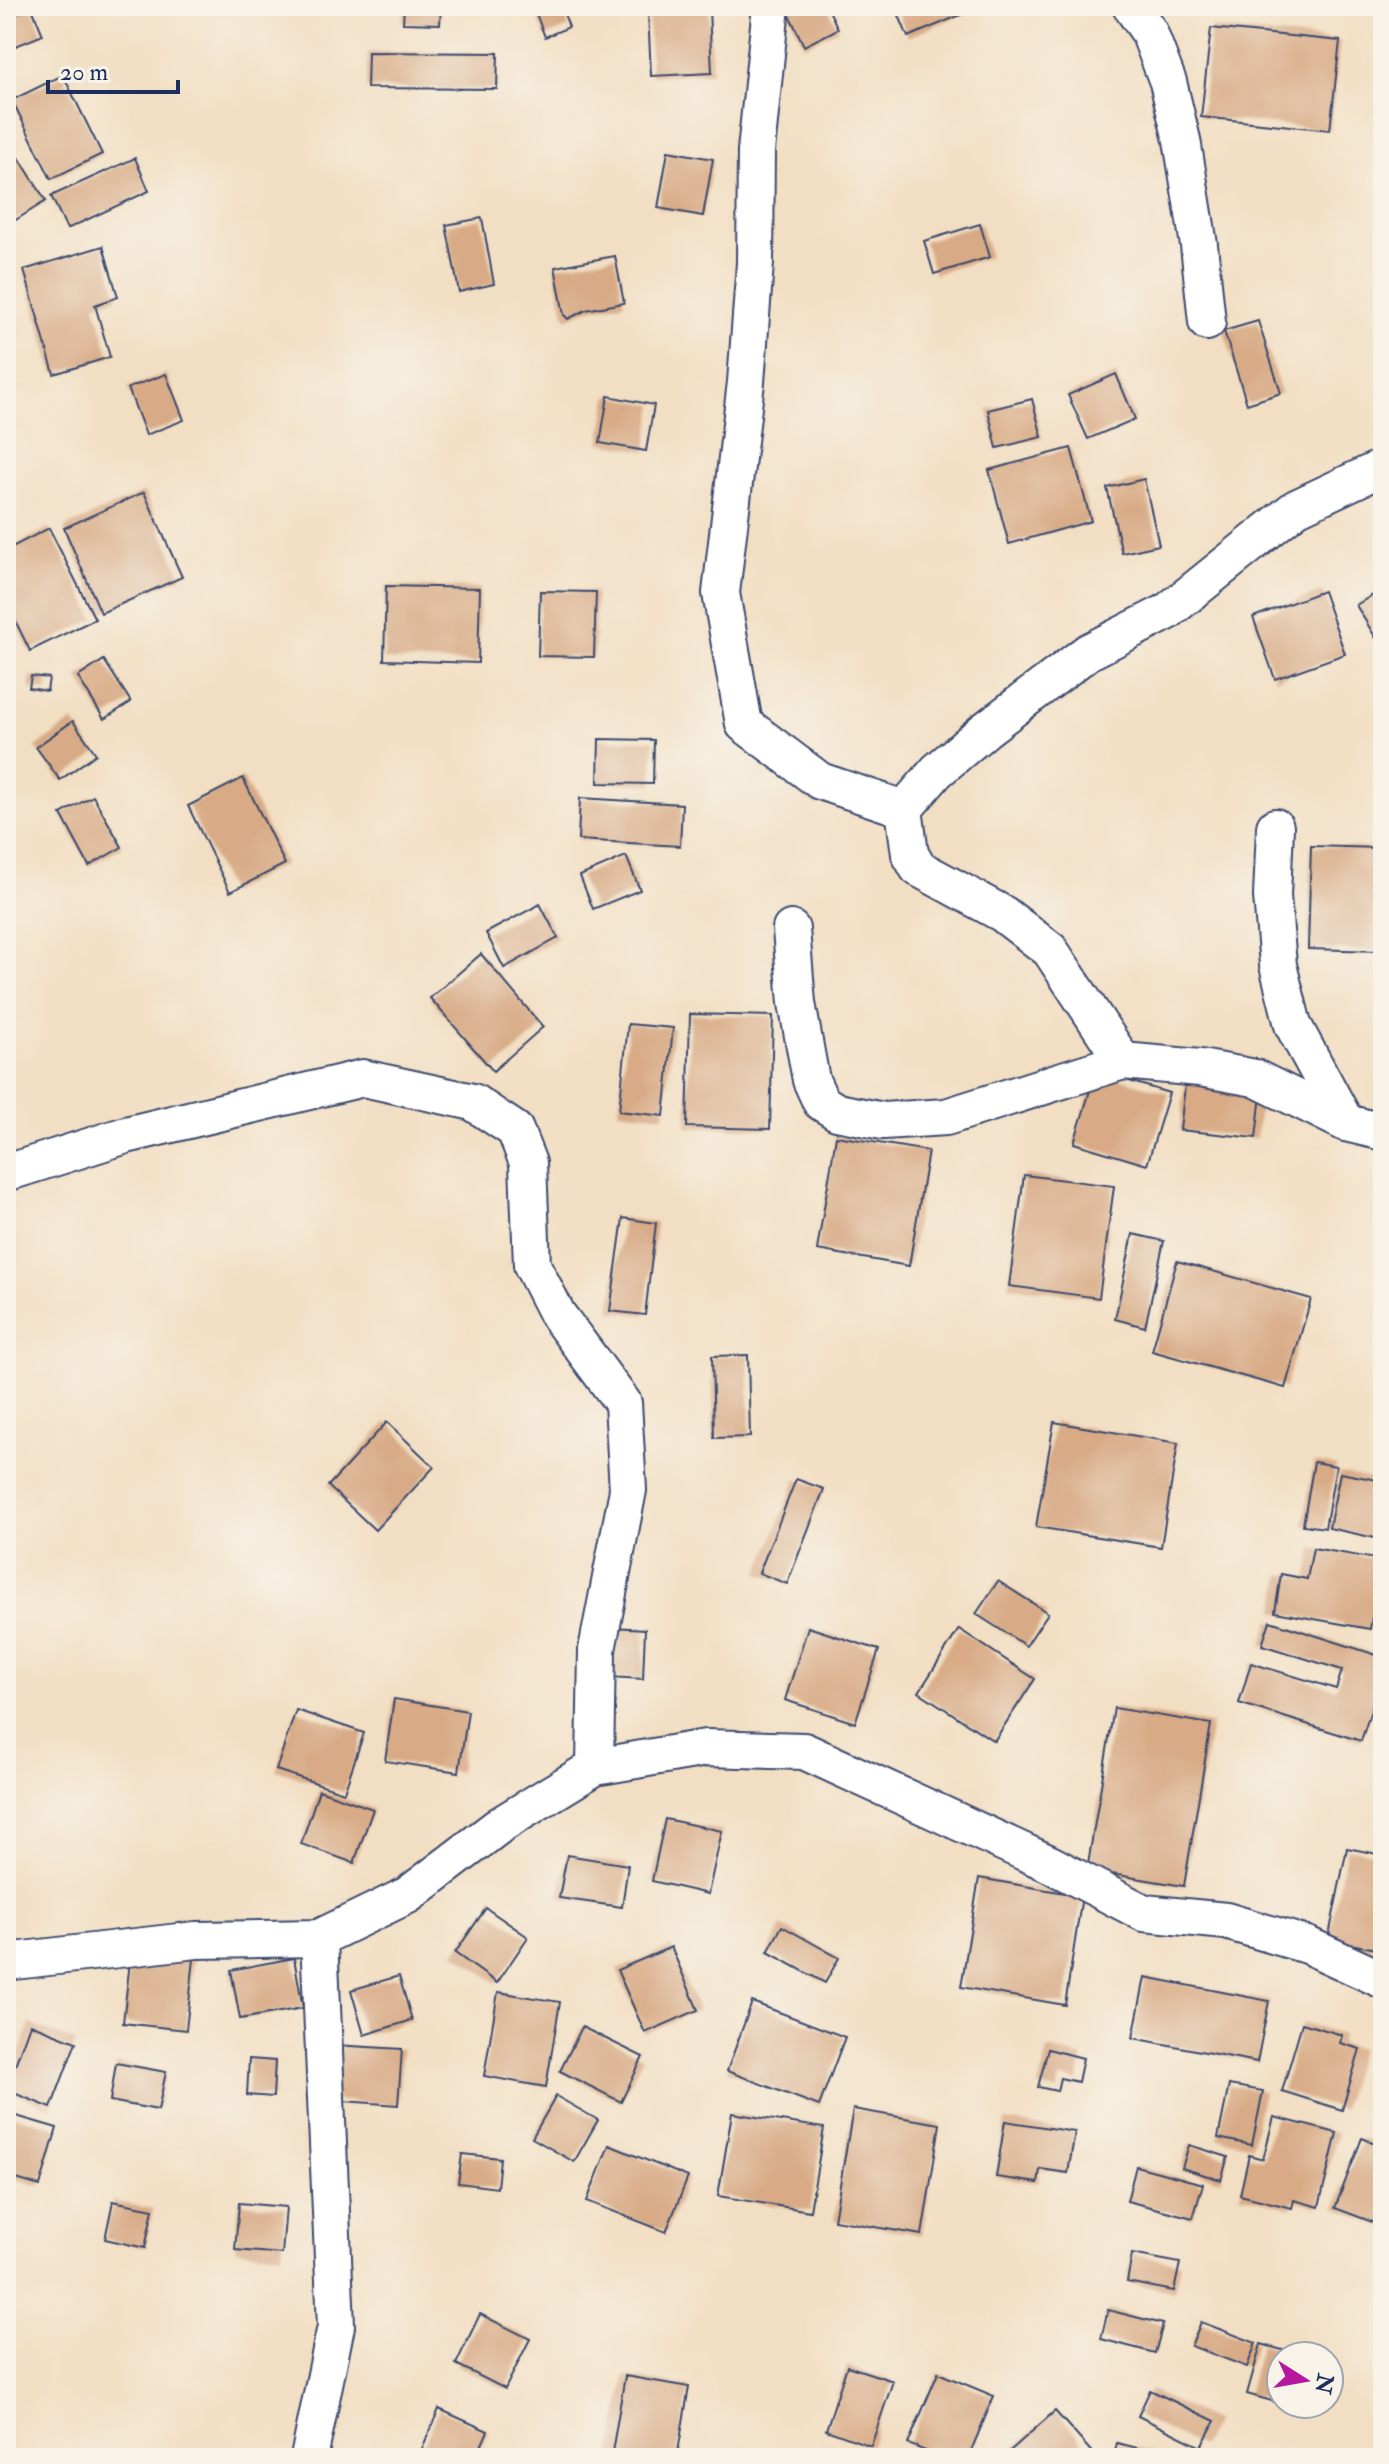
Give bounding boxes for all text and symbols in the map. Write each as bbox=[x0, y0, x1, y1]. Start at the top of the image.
scale bar bbox=[48, 44, 178, 94]
text: 20 m bbox=[60, 57, 109, 88]
north arrow bbox=[1265, 2340, 1345, 2420]
text: N bbox=[1308, 2370, 1339, 2396]

